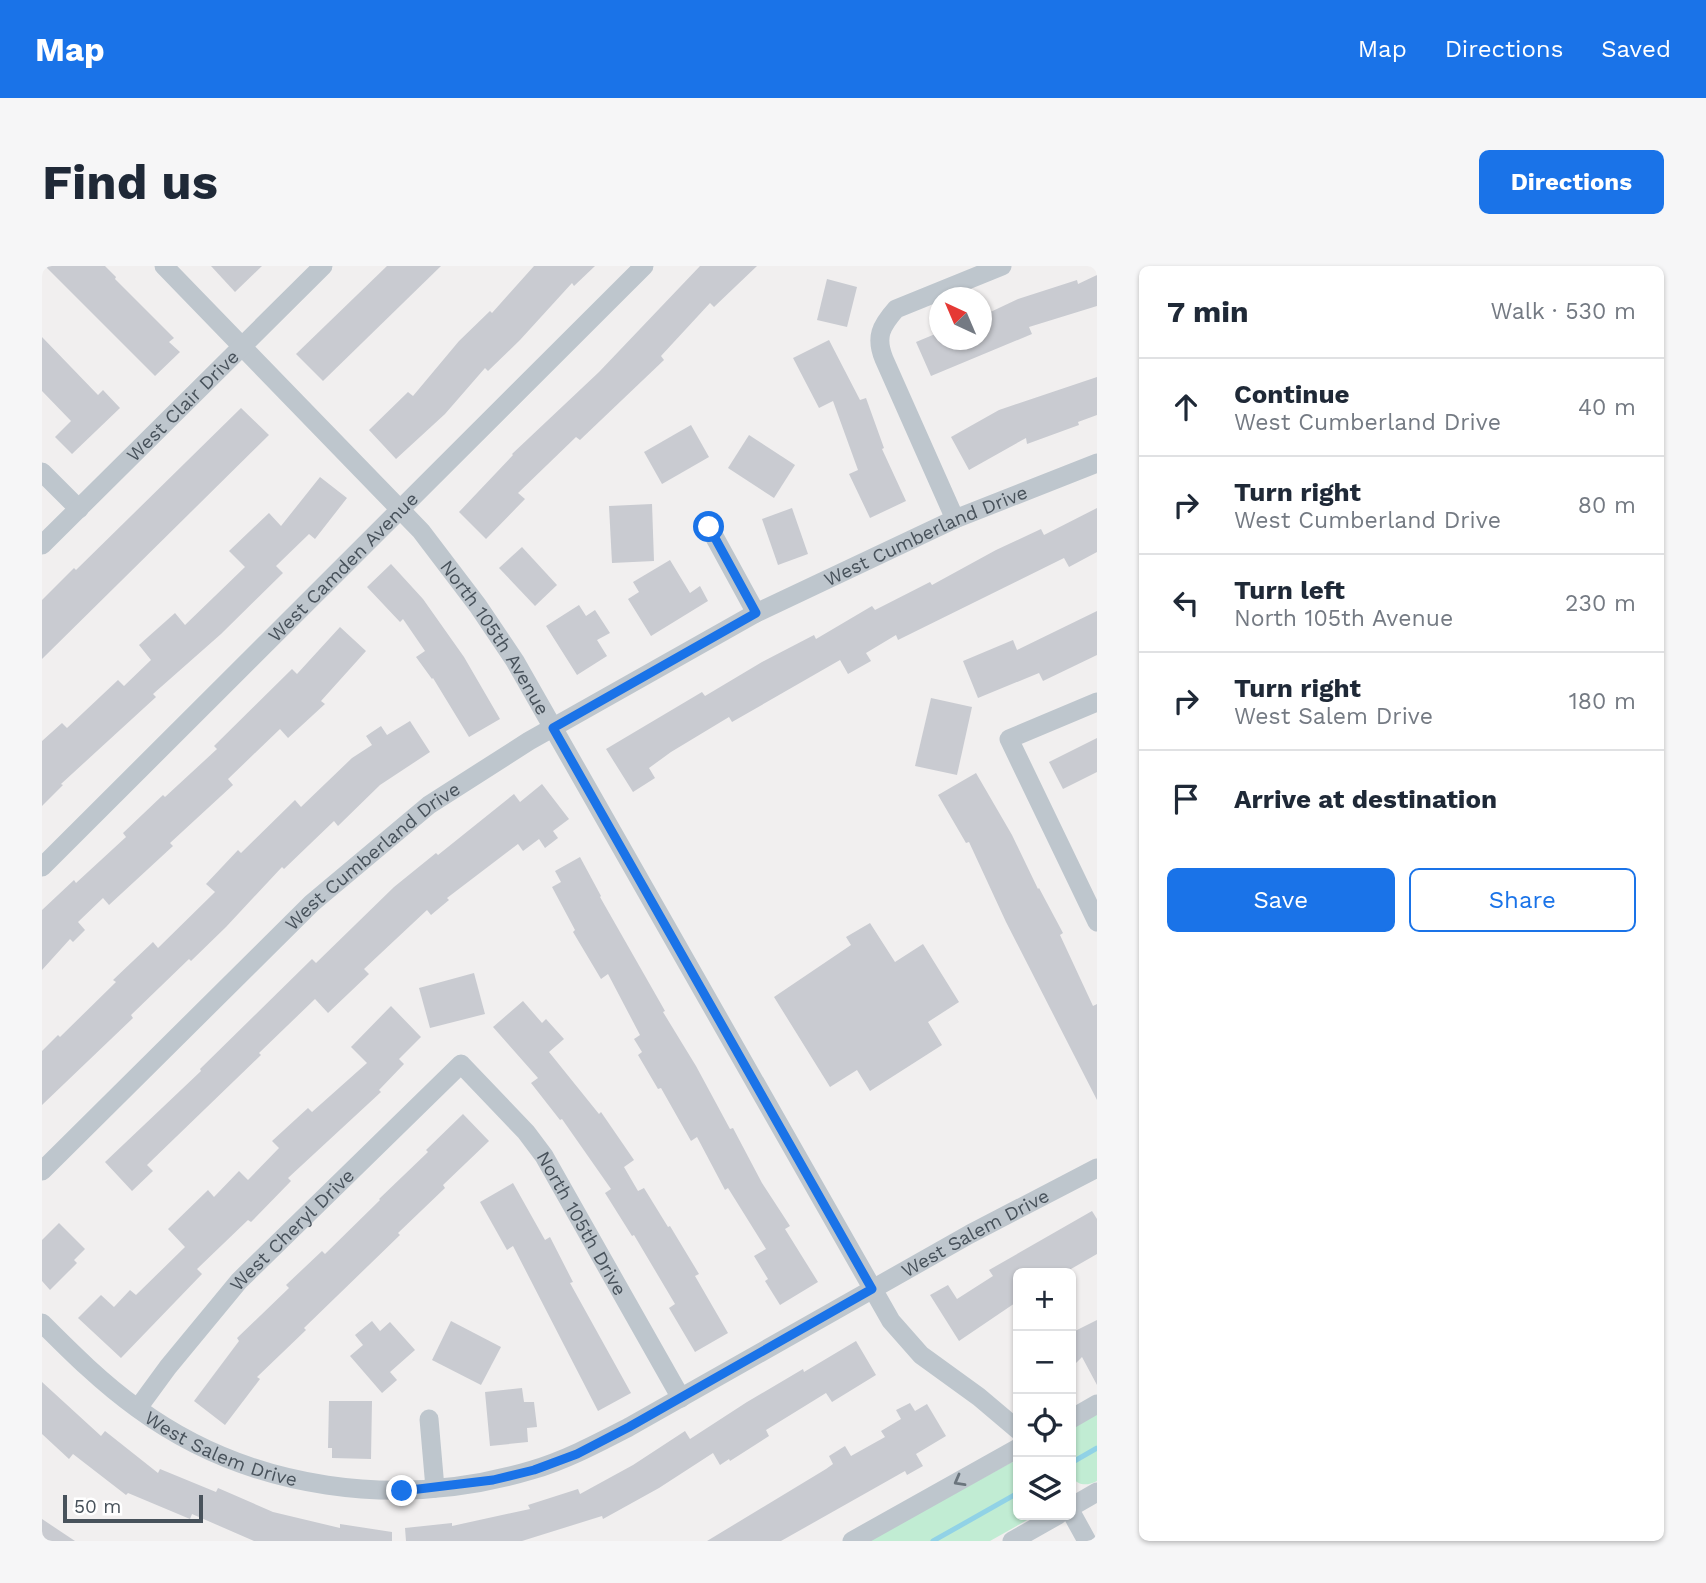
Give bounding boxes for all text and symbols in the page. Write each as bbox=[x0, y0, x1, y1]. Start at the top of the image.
text: Map bbox=[35, 30, 105, 69]
text: Map bbox=[1358, 35, 1407, 63]
text: Directions bbox=[1445, 35, 1563, 63]
text: Saved bbox=[1601, 35, 1671, 63]
button: Directions bbox=[1479, 150, 1664, 214]
text: Find us bbox=[42, 153, 218, 211]
north arrow bbox=[929, 287, 992, 350]
text: 7 min bbox=[1167, 294, 1249, 329]
text: Walk · 530 m bbox=[1490, 298, 1636, 325]
street label: West Clair Drive bbox=[122, 345, 244, 466]
text: Continue bbox=[1234, 379, 1350, 409]
icon: ahead bbox=[1167, 388, 1205, 426]
text: 40 m bbox=[1578, 394, 1636, 421]
text: West Cumberland Drive bbox=[1234, 409, 1501, 436]
text: Turn right bbox=[1234, 477, 1361, 507]
street label: West Cumberland Drive bbox=[820, 481, 1031, 591]
icon: right bbox=[1167, 486, 1205, 524]
street label: West Camden Avenue bbox=[263, 487, 423, 647]
text: 80 m bbox=[1578, 492, 1636, 519]
text: West Cumberland Drive bbox=[1234, 507, 1501, 534]
route start bbox=[693, 511, 724, 542]
street label: North 105th Avenue bbox=[435, 556, 554, 719]
text: Turn left bbox=[1234, 575, 1345, 605]
icon: left bbox=[1167, 584, 1205, 622]
text: 230 m bbox=[1565, 590, 1636, 617]
text: North 105th Avenue bbox=[1234, 605, 1453, 632]
text: Turn right bbox=[1234, 673, 1361, 703]
icon: right bbox=[1167, 682, 1205, 720]
text: 180 m bbox=[1569, 688, 1636, 715]
text: West Salem Drive bbox=[1234, 703, 1433, 730]
street label: West Cumberland Drive bbox=[280, 777, 464, 935]
icon: arrive bbox=[1167, 780, 1205, 818]
text: Arrive at destination bbox=[1234, 784, 1497, 814]
button: Save bbox=[1167, 868, 1395, 932]
button: Share bbox=[1409, 868, 1636, 932]
street label: North 105th Drive bbox=[532, 1147, 632, 1300]
street label: West Cheryl Drive bbox=[225, 1164, 359, 1296]
street label: West Salem Drive bbox=[897, 1184, 1053, 1282]
map controls bbox=[1013, 1268, 1076, 1520]
button: + bbox=[1013, 1268, 1076, 1331]
button: − bbox=[1013, 1331, 1076, 1394]
button: locate bbox=[1013, 1394, 1076, 1457]
street label: West Salem Drive bbox=[140, 1406, 300, 1491]
button: layers bbox=[1013, 1457, 1076, 1520]
one-way arrow bbox=[953, 1473, 966, 1486]
route end bbox=[386, 1475, 417, 1506]
scale bar bbox=[63, 1492, 203, 1524]
text: 50 m bbox=[74, 1495, 121, 1518]

